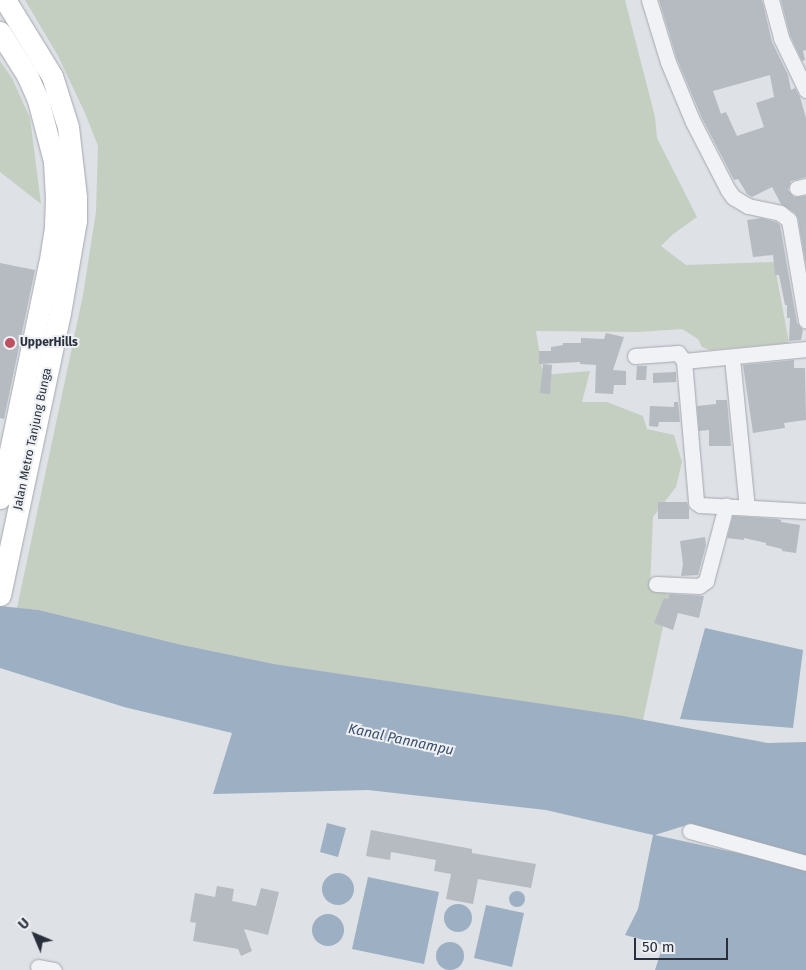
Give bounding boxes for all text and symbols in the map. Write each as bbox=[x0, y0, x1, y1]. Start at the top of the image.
place label: UpperHills bbox=[20, 336, 78, 350]
marker: UpperHills bbox=[4, 337, 16, 349]
street label: Jalan Metro Tanjung Bunga bbox=[11, 367, 55, 511]
water label: Kanal Pannampu bbox=[347, 721, 455, 759]
north arrow bbox=[10, 910, 60, 960]
text: U bbox=[15, 915, 33, 933]
scale bar bbox=[636, 928, 730, 960]
text: 50 m bbox=[642, 938, 675, 956]

